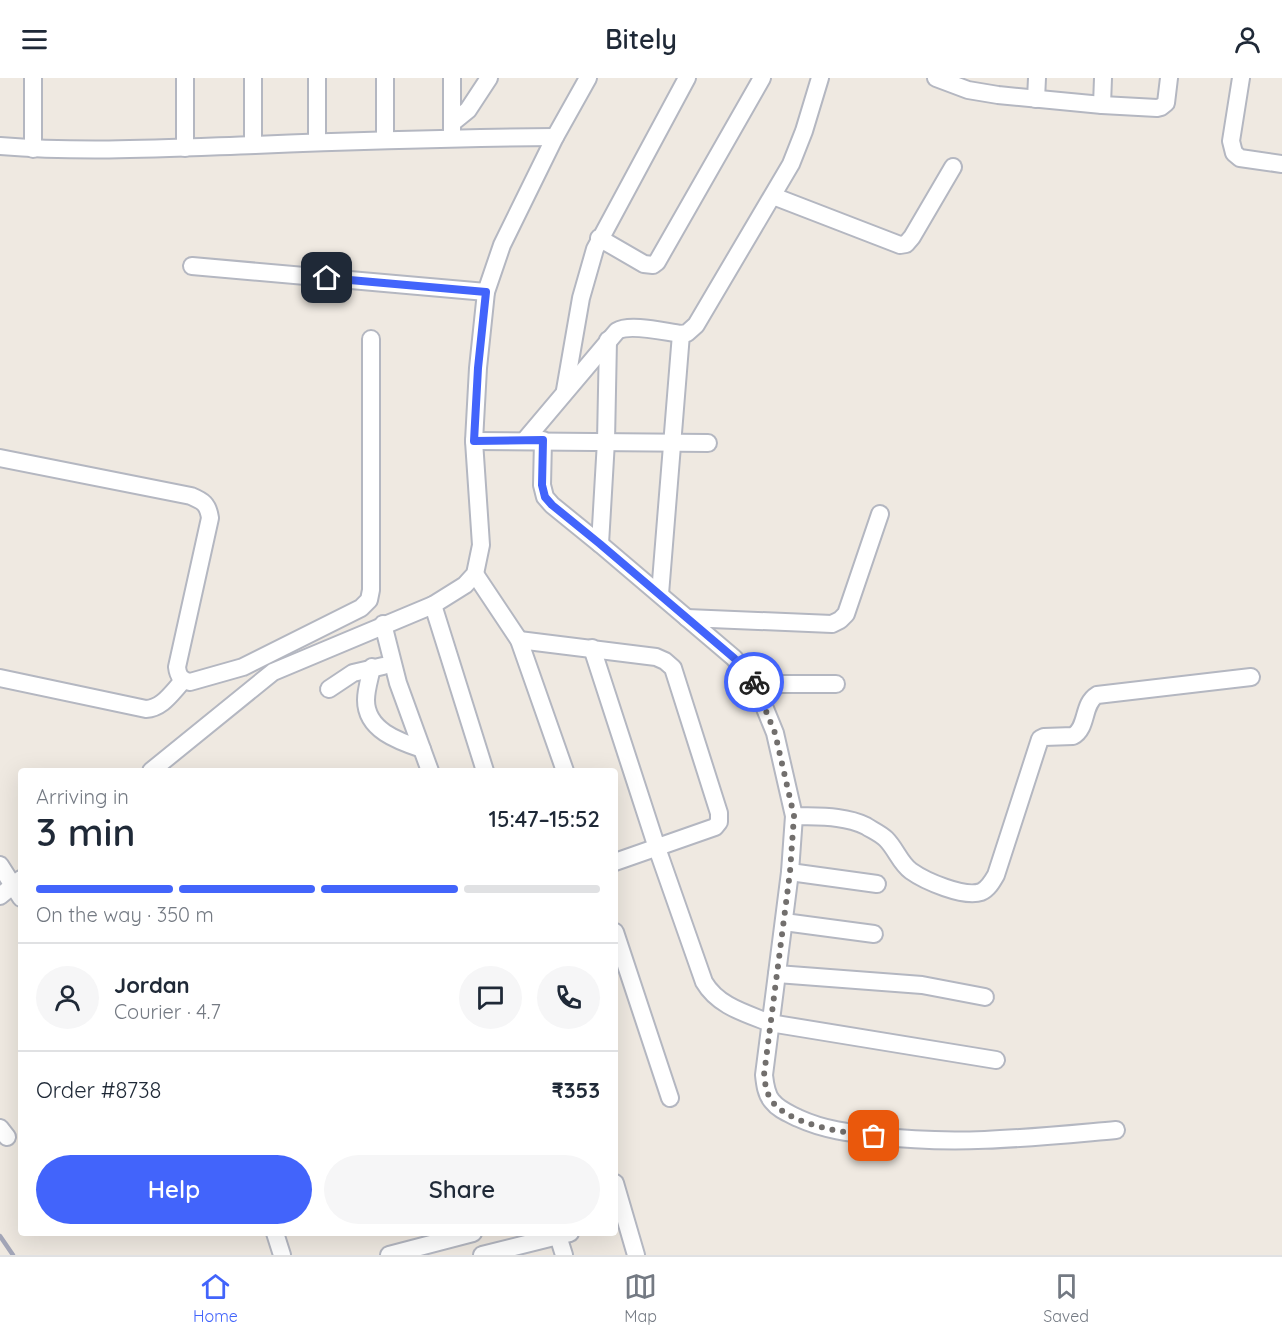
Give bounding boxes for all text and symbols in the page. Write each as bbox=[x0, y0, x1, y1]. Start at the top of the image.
text: Bitely bbox=[605, 22, 677, 56]
icon: menu bbox=[18, 23, 51, 56]
icon: person bbox=[1231, 23, 1264, 56]
pin bbox=[301, 252, 352, 303]
icon: home bbox=[310, 261, 343, 294]
courier bbox=[724, 652, 784, 712]
icon: bike bbox=[738, 666, 771, 699]
text: Arriving in bbox=[36, 784, 129, 809]
text: 15:47–15:52 bbox=[489, 805, 600, 833]
text: 3 min bbox=[36, 807, 135, 856]
text: On the way · 350 m bbox=[36, 902, 214, 927]
button: person bbox=[36, 966, 99, 1029]
button: chat bbox=[459, 966, 522, 1029]
button: phone bbox=[537, 966, 600, 1029]
text: Jordan bbox=[114, 971, 190, 999]
text: Courier · 4.7 bbox=[114, 999, 221, 1024]
text: Order #8738 bbox=[36, 1076, 161, 1104]
text: ₹353 bbox=[552, 1076, 600, 1104]
pin bbox=[848, 1110, 899, 1161]
icon: bag bbox=[857, 1119, 890, 1152]
button: Help bbox=[36, 1155, 312, 1224]
button: Share bbox=[324, 1155, 600, 1224]
tab: Home bbox=[193, 1270, 238, 1326]
tab: Map bbox=[624, 1270, 657, 1326]
tab: Saved bbox=[1043, 1270, 1089, 1326]

